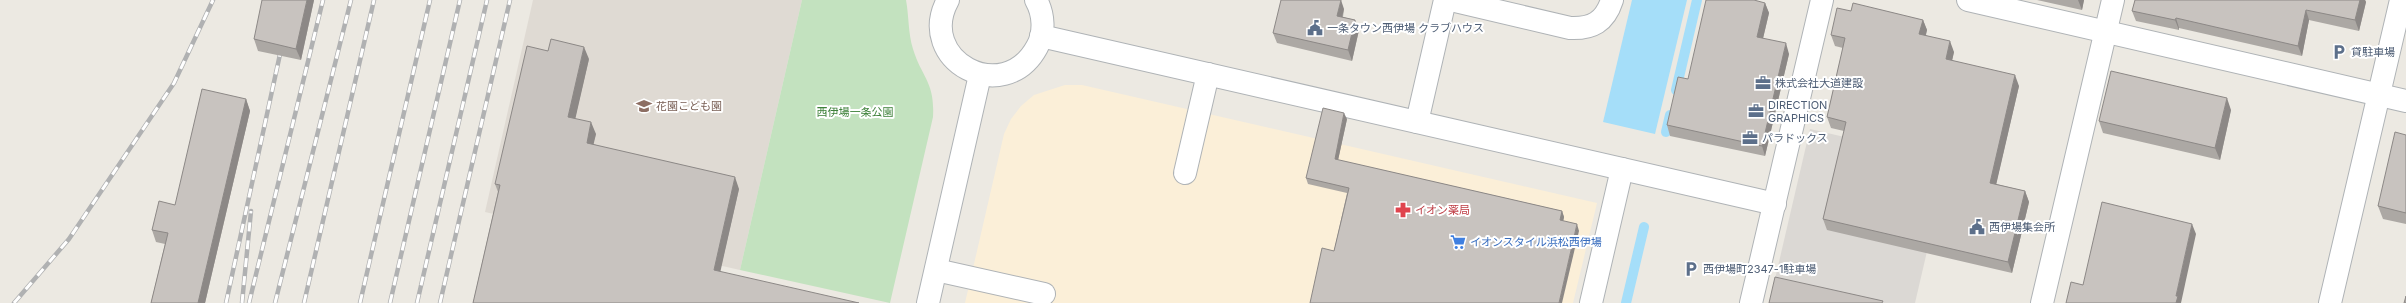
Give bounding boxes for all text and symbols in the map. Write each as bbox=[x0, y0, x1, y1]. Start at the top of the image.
public building icon: 一条タウン西伊場 クラブハウス bbox=[1306, 19, 1324, 37]
place label: 一条タウン西伊場 クラブハウス bbox=[1327, 21, 1484, 35]
parking icon: 貸駐車場 bbox=[2330, 43, 2348, 61]
place label: 貸駐車場 bbox=[2351, 45, 2395, 59]
office icon: 株式会社大道建設 bbox=[1754, 74, 1772, 92]
place label: 株式会社大道建設 bbox=[1775, 76, 1863, 90]
school or university icon: 花園こども園 bbox=[635, 97, 653, 115]
place label: DIRECTION GRAPHICS bbox=[1768, 98, 1827, 125]
place label: 花園こども園 bbox=[656, 99, 722, 113]
office icon: DIRECTION GRAPHICS bbox=[1747, 102, 1765, 120]
park label: 西伊場一条公園 bbox=[817, 105, 894, 119]
office icon: パラドックス bbox=[1741, 129, 1759, 147]
place label: パラドックス bbox=[1762, 131, 1828, 145]
pharmacy icon: イオン薬局 bbox=[1394, 201, 1412, 219]
place label: イオン薬局 bbox=[1415, 203, 1470, 217]
public building icon: 西伊場集会所 bbox=[1968, 218, 1986, 236]
place label: 西伊場集会所 bbox=[1989, 220, 2056, 234]
supermarket icon: イオンスタイル浜松西伊場 bbox=[1449, 233, 1467, 251]
place label: イオンスタイル浜松西伊場 bbox=[1470, 235, 1602, 249]
parking icon: 西伊場町2347-1駐車場 bbox=[1682, 260, 1700, 278]
place label: 西伊場町2347-1駐車場 bbox=[1703, 262, 1816, 276]

